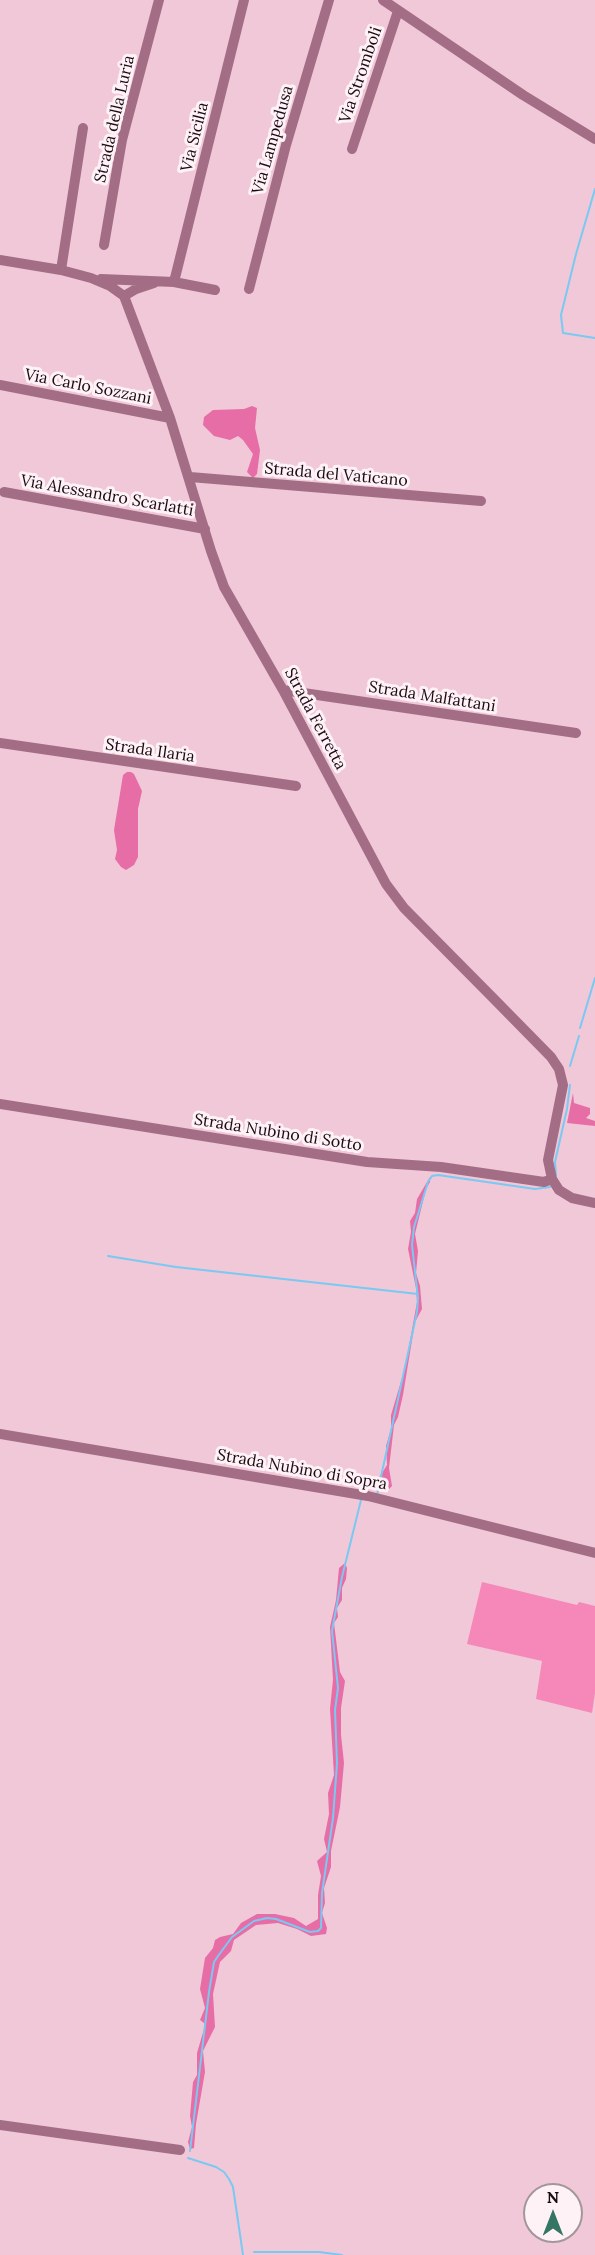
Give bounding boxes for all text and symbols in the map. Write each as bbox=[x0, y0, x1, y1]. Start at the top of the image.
street label: Via Stromboli bbox=[336, 24, 386, 126]
street label: Strada della Luria bbox=[91, 53, 139, 185]
street label: Via Lampedusa bbox=[248, 83, 298, 197]
street label: Via Sicilia bbox=[177, 100, 213, 174]
street label: Via Carlo Sozzani bbox=[23, 365, 153, 409]
street label: Strada del Vaticano bbox=[264, 459, 408, 491]
street label: Via Alessandro Scarlatti bbox=[19, 471, 195, 521]
street label: Strada Ferretta bbox=[280, 665, 350, 773]
street label: Strada Malfattani bbox=[367, 677, 497, 717]
street label: Strada Ilaria bbox=[104, 735, 196, 767]
street label: Strada Nubino di Sotto bbox=[193, 1110, 363, 1156]
street label: Strada Nubino di Sopra bbox=[215, 1446, 389, 1494]
north arrow bbox=[523, 2183, 583, 2243]
text: N bbox=[547, 2187, 559, 2207]

